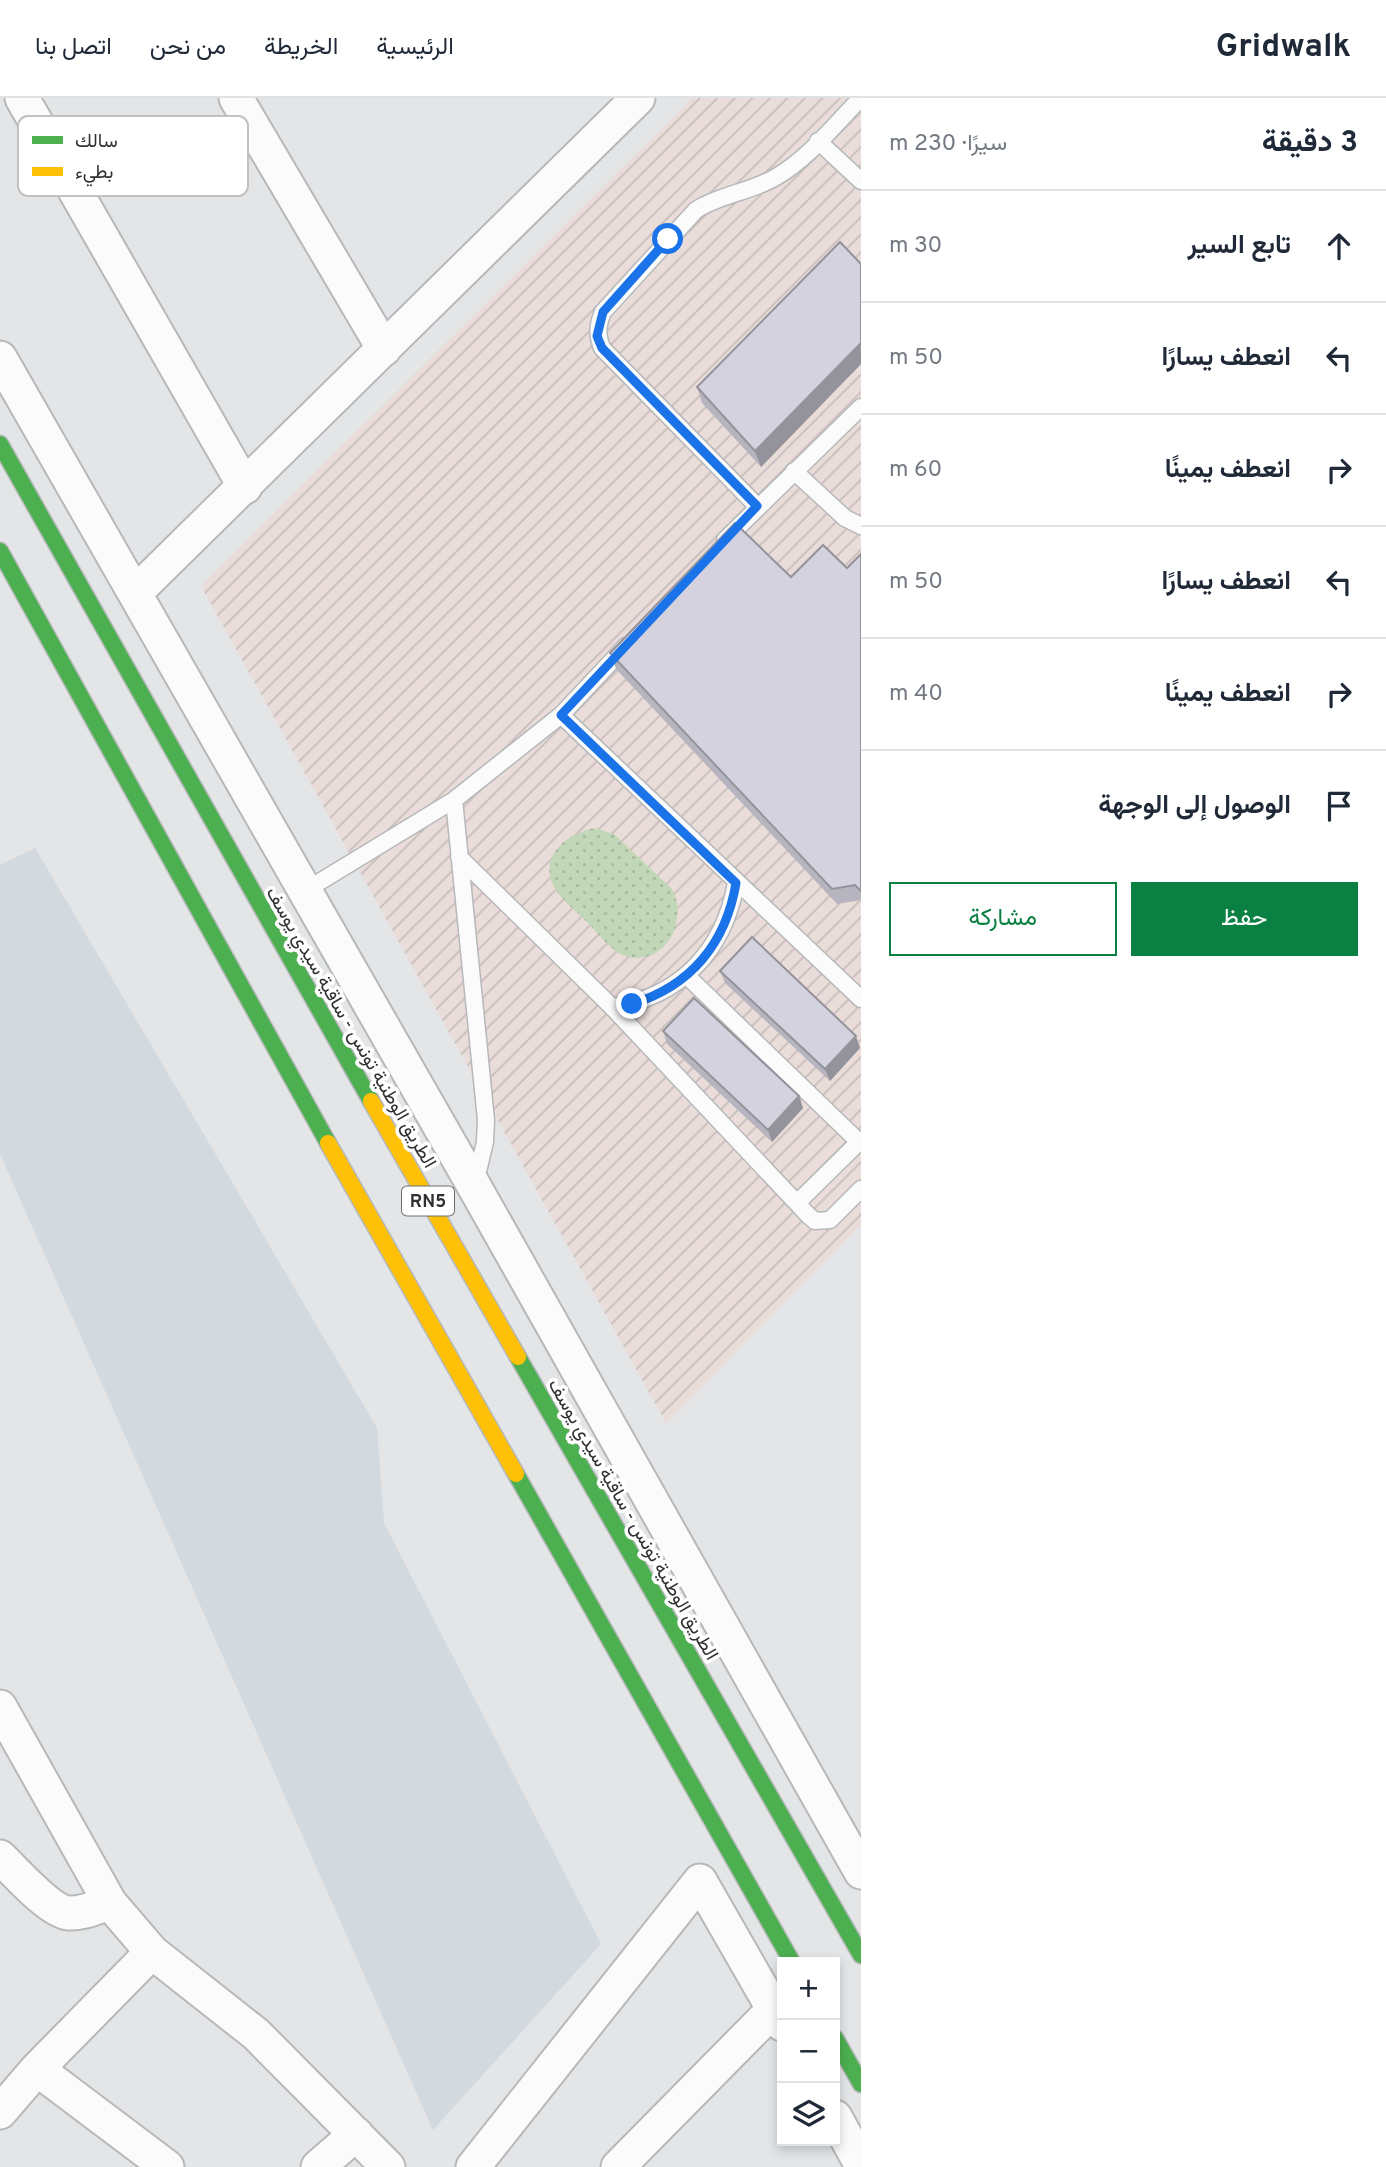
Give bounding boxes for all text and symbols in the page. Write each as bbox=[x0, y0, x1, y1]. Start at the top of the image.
text: Gridwalk bbox=[1216, 27, 1351, 69]
text: اتصل بنا bbox=[35, 33, 112, 63]
text: من نحن bbox=[150, 33, 226, 63]
text: الخريطة bbox=[264, 33, 338, 63]
text: الرئيسية bbox=[376, 33, 454, 63]
legend bbox=[18, 116, 248, 196]
text: 3 دقيقة bbox=[1262, 125, 1358, 162]
text: سالك bbox=[75, 130, 118, 154]
text: سيرًا · 230 m bbox=[889, 130, 1007, 159]
text: بطيء bbox=[75, 161, 113, 187]
route start bbox=[652, 223, 683, 254]
icon: ahead bbox=[1320, 227, 1358, 265]
text: تابع السير bbox=[1188, 230, 1291, 263]
text: 30 m bbox=[889, 232, 942, 261]
icon: left bbox=[1320, 339, 1358, 377]
text: انعطف يسارًا bbox=[1161, 342, 1291, 375]
text: 50 m bbox=[889, 344, 943, 373]
icon: right bbox=[1320, 451, 1358, 489]
text: انعطف يمينًا bbox=[1165, 454, 1291, 487]
text: 60 m bbox=[889, 456, 942, 485]
icon: left bbox=[1320, 563, 1358, 601]
text: انعطف يسارًا bbox=[1161, 566, 1291, 599]
text: 50 m bbox=[889, 568, 943, 597]
icon: right bbox=[1320, 675, 1358, 713]
text: انعطف يمينًا bbox=[1165, 678, 1291, 711]
text: 40 m bbox=[889, 680, 943, 709]
icon: arrive bbox=[1320, 787, 1358, 825]
text: الوصول إلى الوجهة bbox=[1098, 790, 1291, 823]
button: مشاركة bbox=[889, 882, 1117, 956]
button: حفظ bbox=[1131, 882, 1358, 956]
street label: الطريق الوطنية تونس - ساقية سيدي يوسف bbox=[258, 883, 441, 1174]
route end bbox=[616, 988, 647, 1019]
road number: RN5 bbox=[402, 1186, 454, 1216]
street label: الطريق الوطنية تونس - ساقية سيدي يوسف bbox=[540, 1375, 723, 1666]
map controls bbox=[777, 1957, 840, 2146]
button: + bbox=[777, 1957, 840, 2020]
button: − bbox=[777, 2020, 840, 2083]
button: layers bbox=[777, 2083, 840, 2146]

